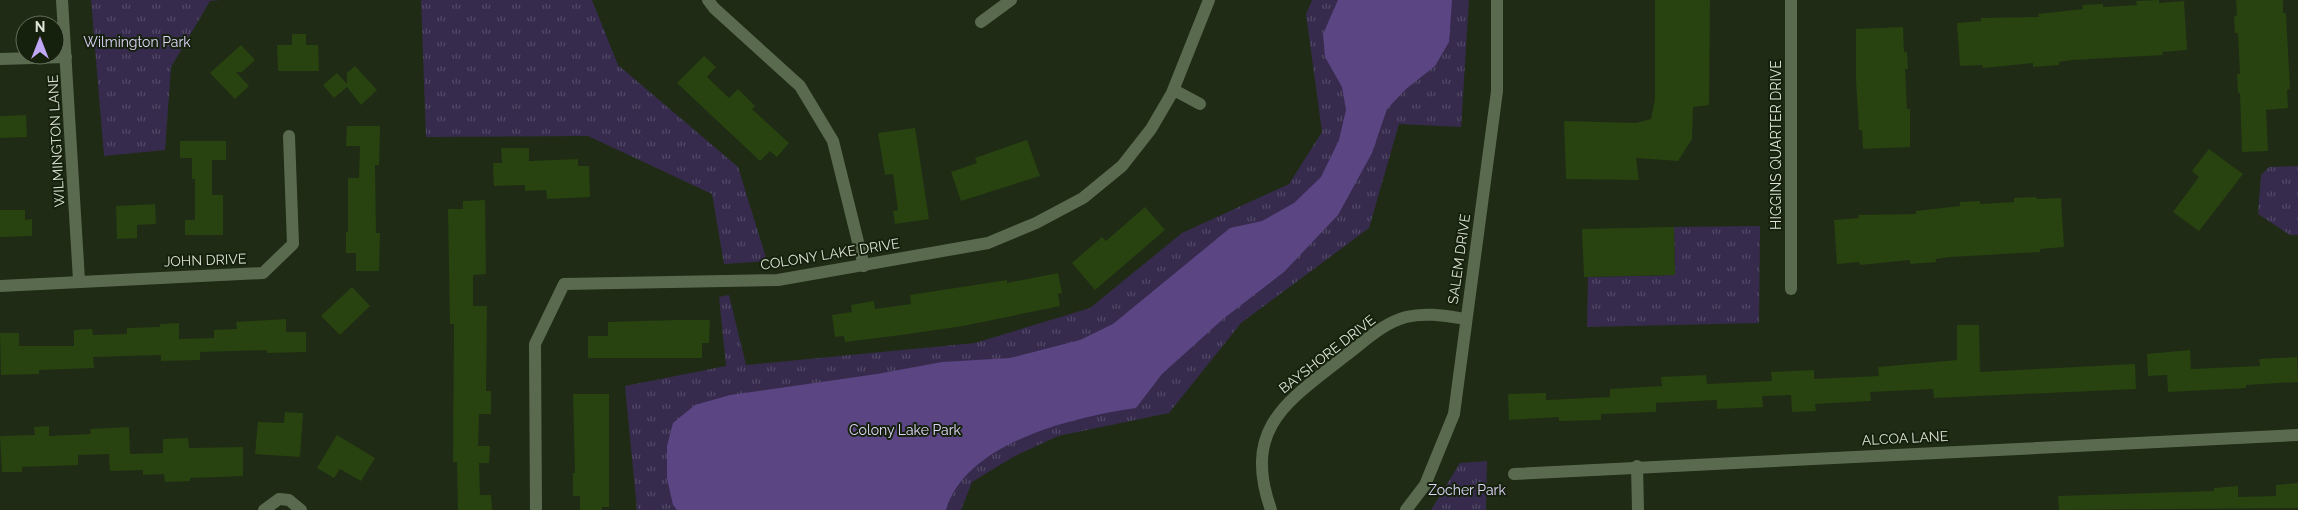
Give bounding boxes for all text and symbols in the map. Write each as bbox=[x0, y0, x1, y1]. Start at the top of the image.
north arrow bbox=[15, 15, 65, 65]
text: N bbox=[35, 19, 45, 35]
park label: Wilmington Park bbox=[83, 34, 191, 50]
street label: HIGGINS QUARTER DRIVE bbox=[1768, 60, 1784, 230]
street label: WILMINGTON LANE bbox=[45, 74, 67, 208]
street label: SALEM DRIVE bbox=[1445, 213, 1473, 305]
street label: COLONY LAKE DRIVE bbox=[759, 235, 901, 273]
street label: JOHN DRIVE bbox=[163, 251, 247, 269]
street label: BAYSHORE DRIVE bbox=[1276, 312, 1378, 396]
park label: Colony Lake Park bbox=[849, 422, 962, 438]
street label: ALCOA LANE bbox=[1861, 428, 1949, 448]
park label: Zocher Park bbox=[1428, 482, 1506, 498]

